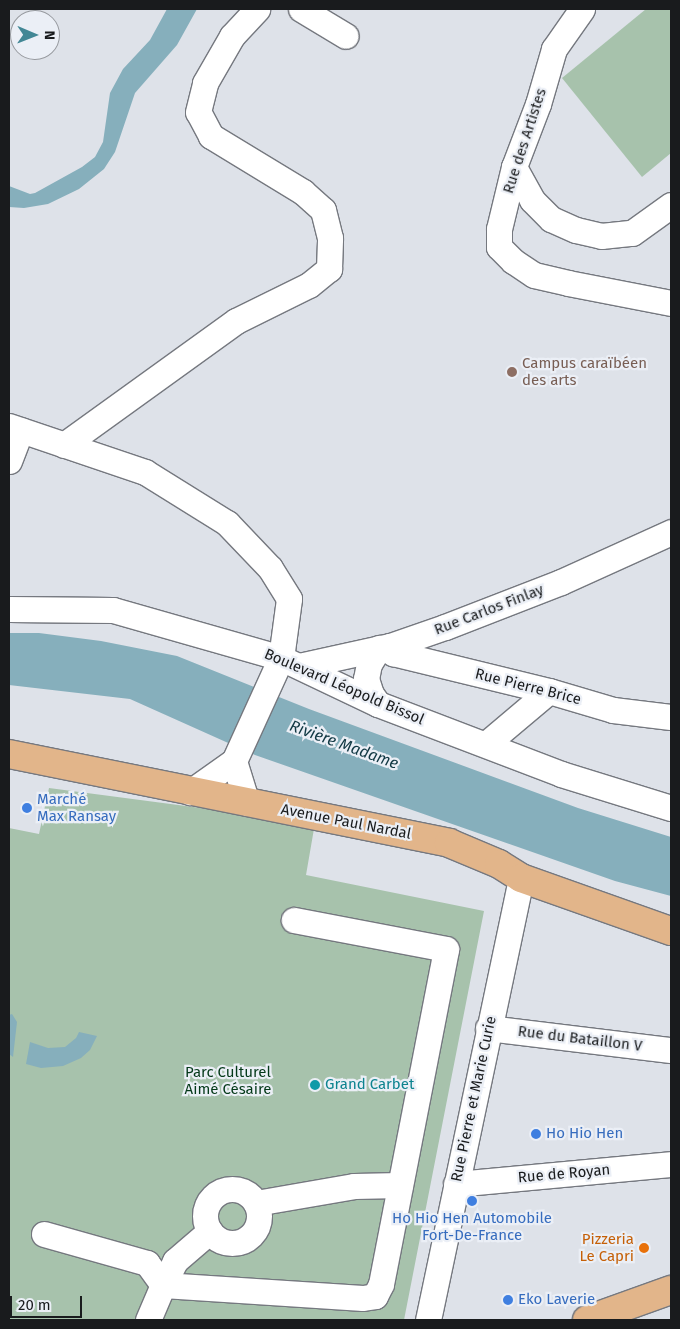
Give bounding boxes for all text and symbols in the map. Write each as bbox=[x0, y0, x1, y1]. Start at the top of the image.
north arrow bbox=[10, 10, 60, 60]
text: N bbox=[41, 30, 58, 40]
street label: Rue des Artistes bbox=[500, 86, 550, 196]
place label: Campus caraïbéen des arts bbox=[522, 354, 647, 389]
marker: Campus caraïbéen des arts bbox=[506, 366, 518, 378]
street label: Rue Carlos Finlay bbox=[432, 581, 546, 639]
street label: Boulevard Léopold Bissol bbox=[261, 645, 427, 729]
street label: Rue Pierre Brice bbox=[473, 665, 583, 709]
water label: Rivière Madame bbox=[287, 716, 401, 774]
place label: Marché Max Ransay bbox=[37, 790, 116, 825]
street label: Avenue Paul Nardal bbox=[279, 801, 413, 843]
marker: Marché Max Ransay bbox=[21, 802, 33, 814]
street label: Rue Pierre et Marie Curie bbox=[448, 1014, 500, 1184]
street label: Rue du Bataillon V bbox=[517, 1022, 643, 1056]
park label: Parc Culturel Aimé Césaire bbox=[185, 1063, 271, 1098]
place label: Grand Carbet bbox=[325, 1076, 414, 1094]
marker: Grand Carbet bbox=[309, 1079, 321, 1091]
place label: Ho Hio Hen bbox=[546, 1125, 623, 1143]
marker: Ho Hio Hen bbox=[530, 1128, 542, 1140]
street label: Rue de Royan bbox=[517, 1161, 611, 1187]
marker: Ho Hio Hen Automobile Fort-De-France bbox=[466, 1195, 478, 1207]
place label: Ho Hio Hen Automobile Fort-De-France bbox=[392, 1209, 552, 1244]
place label: Pizzeria Le Capri bbox=[579, 1230, 634, 1265]
marker: Pizzeria Le Capri bbox=[638, 1242, 650, 1254]
scale bar bbox=[12, 1286, 85, 1318]
place label: Eko Laverie bbox=[518, 1291, 595, 1309]
marker: Eko Laverie bbox=[502, 1294, 514, 1306]
text: 20 m bbox=[18, 1296, 51, 1314]

